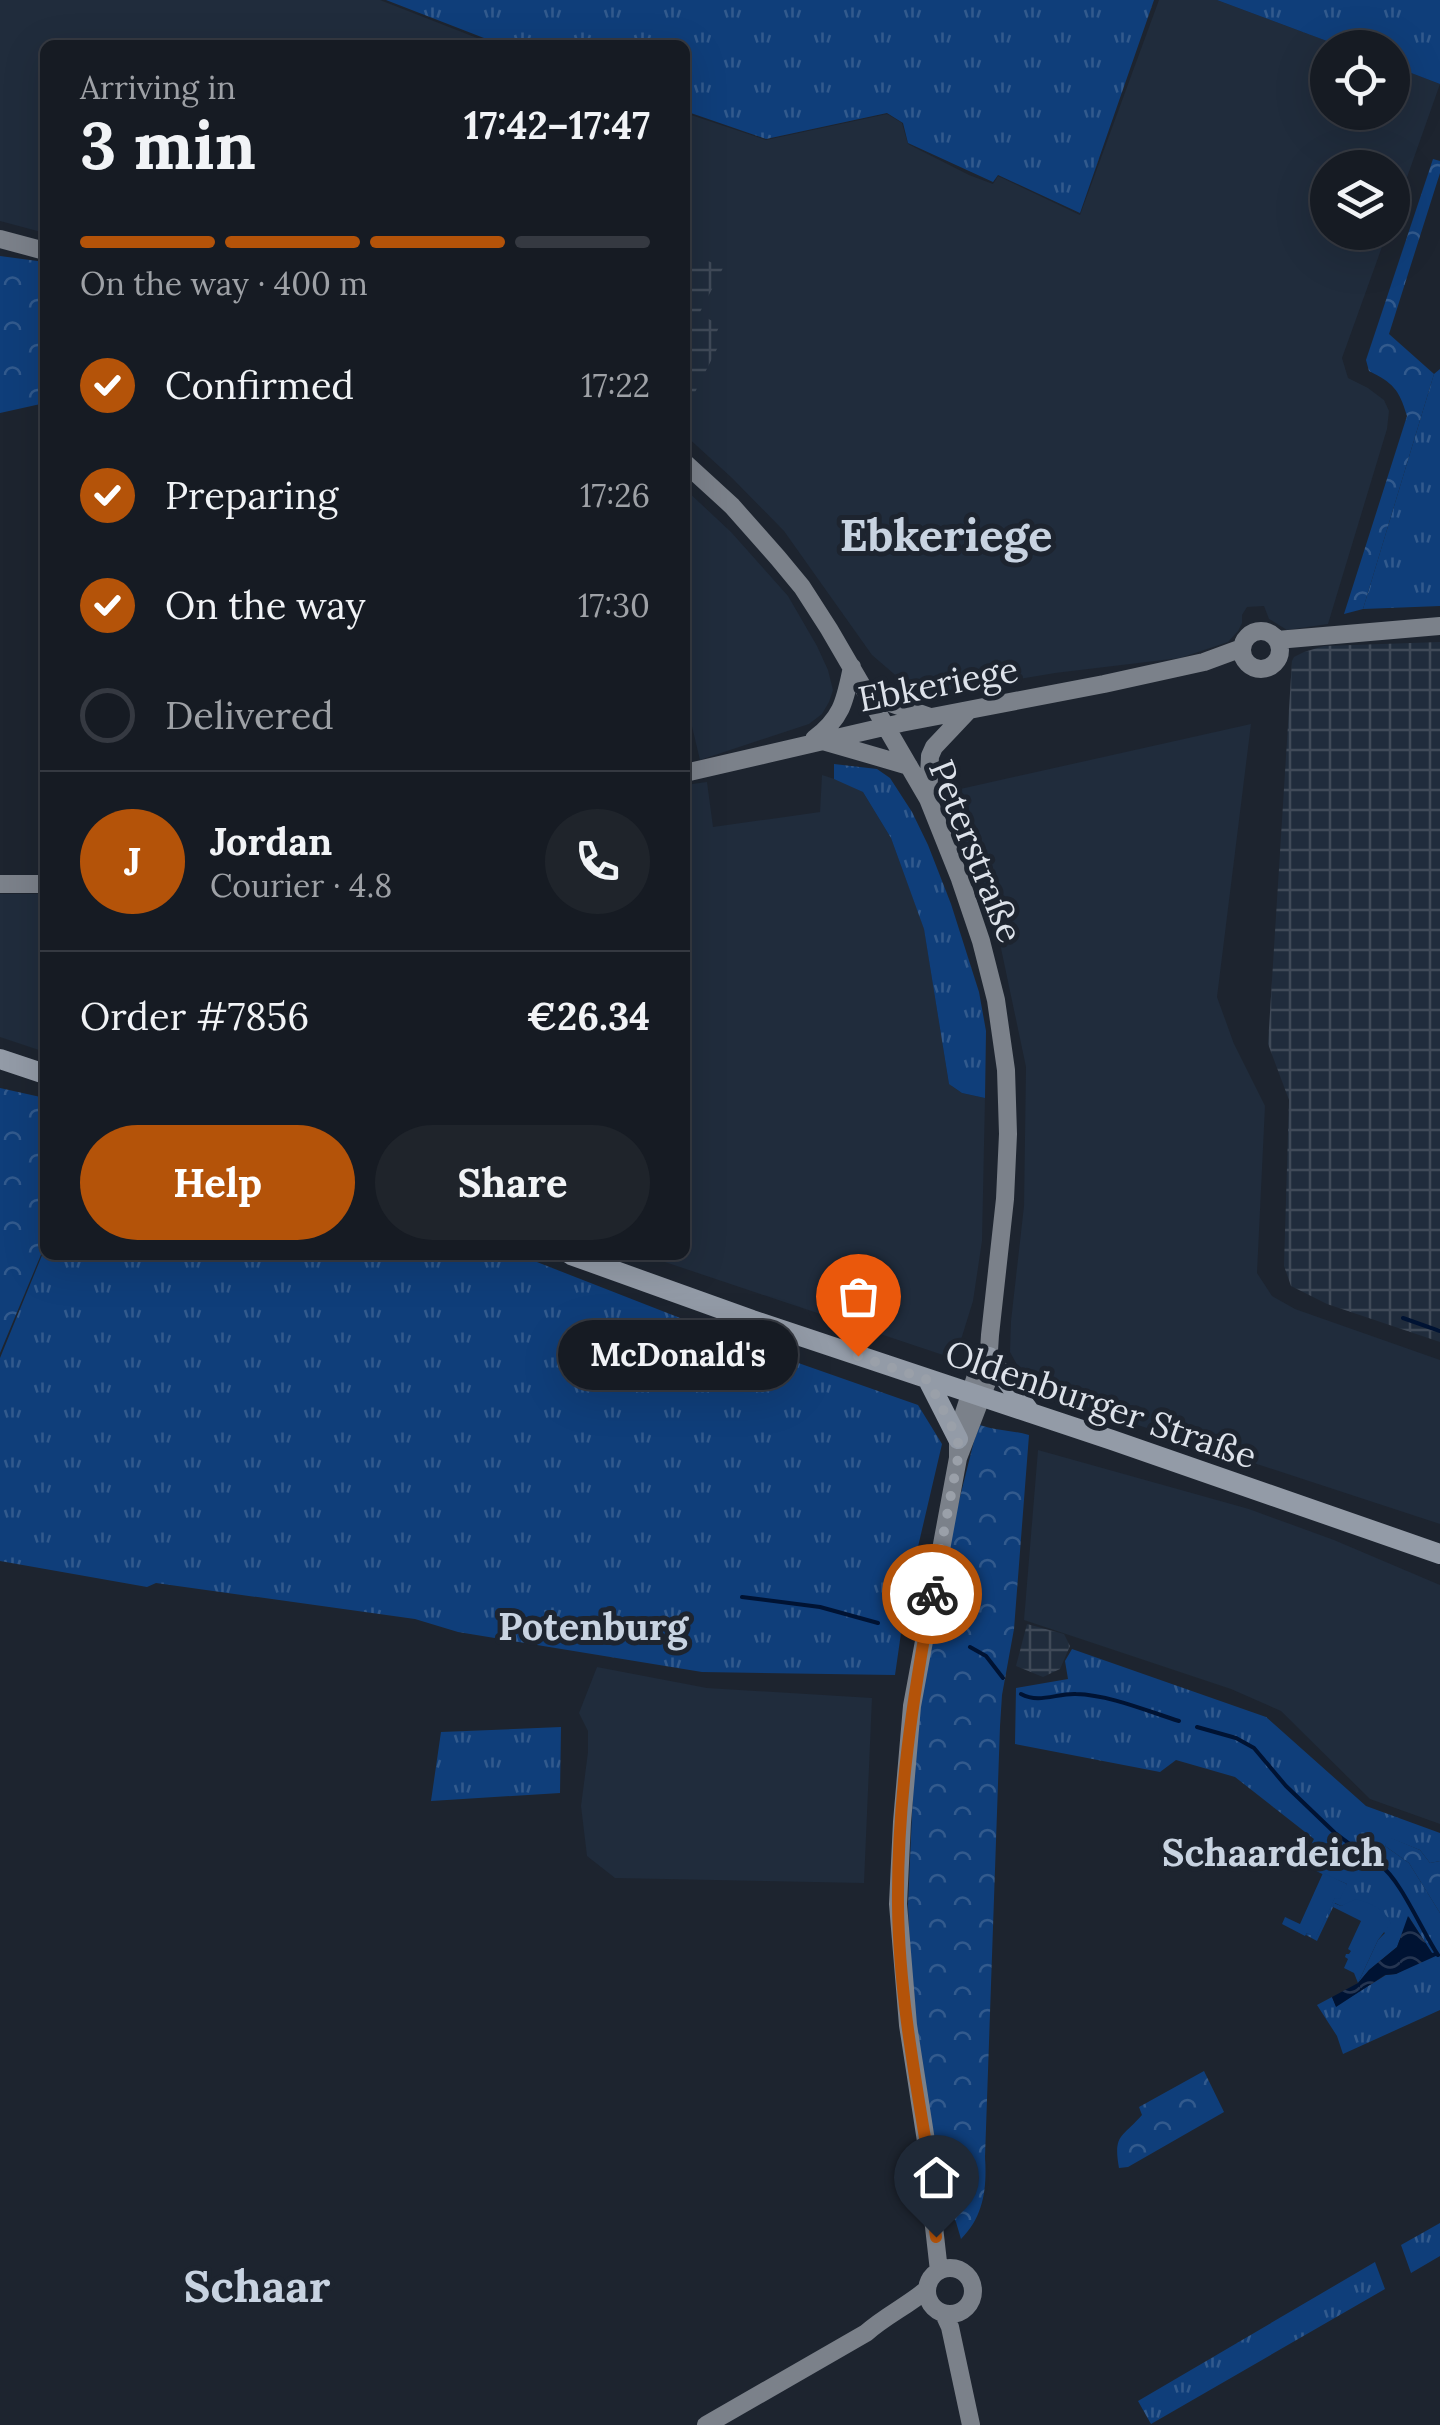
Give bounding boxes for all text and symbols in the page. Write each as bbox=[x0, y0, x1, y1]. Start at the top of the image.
map controls bbox=[1310, 30, 1410, 250]
button: locate bbox=[1310, 30, 1410, 130]
text: Arriving in bbox=[80, 67, 236, 108]
text: 17:42–17:47 bbox=[464, 101, 650, 149]
text: 3 min bbox=[80, 104, 256, 187]
button: layers bbox=[1310, 150, 1410, 250]
text: On the way · 400 m bbox=[80, 263, 368, 304]
icon: check bbox=[80, 358, 135, 413]
text: Confirmed bbox=[165, 361, 354, 409]
text: 17:22 bbox=[581, 365, 650, 406]
icon: check bbox=[80, 468, 135, 523]
text: Preparing bbox=[165, 471, 338, 519]
text: 17:26 bbox=[580, 475, 650, 516]
district label: Ebkeriege bbox=[840, 506, 1053, 563]
icon: check bbox=[80, 578, 135, 633]
text: On the way bbox=[165, 581, 366, 629]
text: 17:30 bbox=[578, 585, 650, 626]
street label: Ebkeriege bbox=[854, 646, 1022, 722]
text: Delivered bbox=[165, 691, 334, 739]
street label: Peterstraße bbox=[919, 753, 1033, 949]
button: phone bbox=[545, 809, 650, 914]
text: Jordan bbox=[210, 817, 332, 865]
text: J bbox=[124, 837, 141, 885]
text: Courier · 4.8 bbox=[210, 865, 392, 906]
text: Order #7856 bbox=[80, 992, 309, 1040]
text: €26.34 bbox=[526, 992, 650, 1040]
button: Help bbox=[80, 1125, 355, 1240]
button: Share bbox=[375, 1125, 650, 1240]
pin bbox=[816, 1254, 901, 1357]
icon: bag bbox=[831, 1269, 886, 1324]
callout: McDonald's bbox=[558, 1321, 798, 1391]
street label: Oldenburger Straße bbox=[939, 1330, 1263, 1478]
text: McDonald's bbox=[590, 1334, 766, 1375]
courier bbox=[882, 1544, 982, 1644]
icon: bike bbox=[905, 1567, 960, 1622]
district label: Potenburg bbox=[498, 1602, 690, 1651]
district label: Schaardeich bbox=[1162, 1828, 1384, 1876]
pin bbox=[894, 2135, 979, 2238]
icon: home bbox=[909, 2150, 964, 2205]
district label: Schaar bbox=[184, 2257, 331, 2314]

